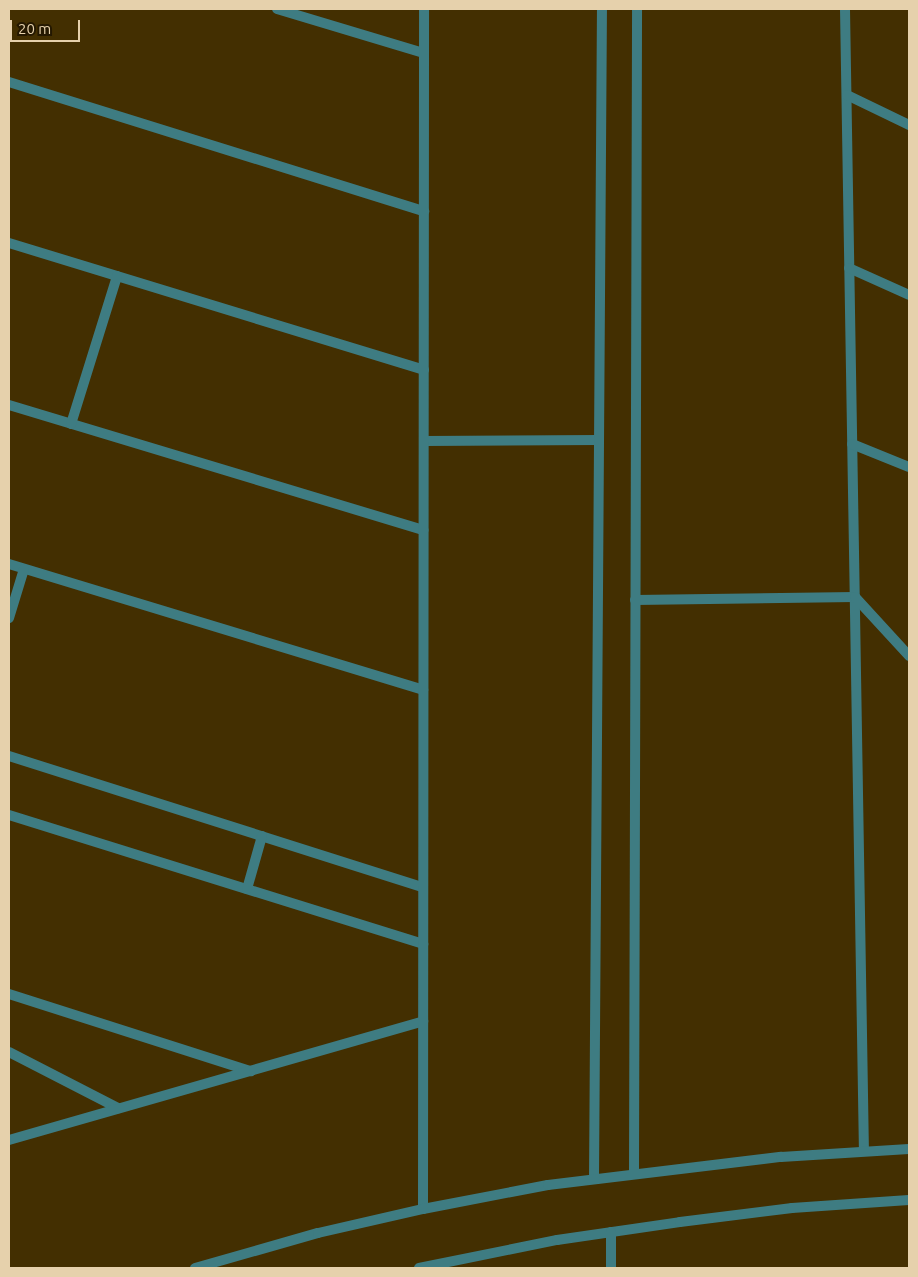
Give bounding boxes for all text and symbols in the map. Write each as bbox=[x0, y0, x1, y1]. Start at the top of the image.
scale bar bbox=[12, 10, 82, 42]
text: 20 m bbox=[18, 20, 51, 37]

